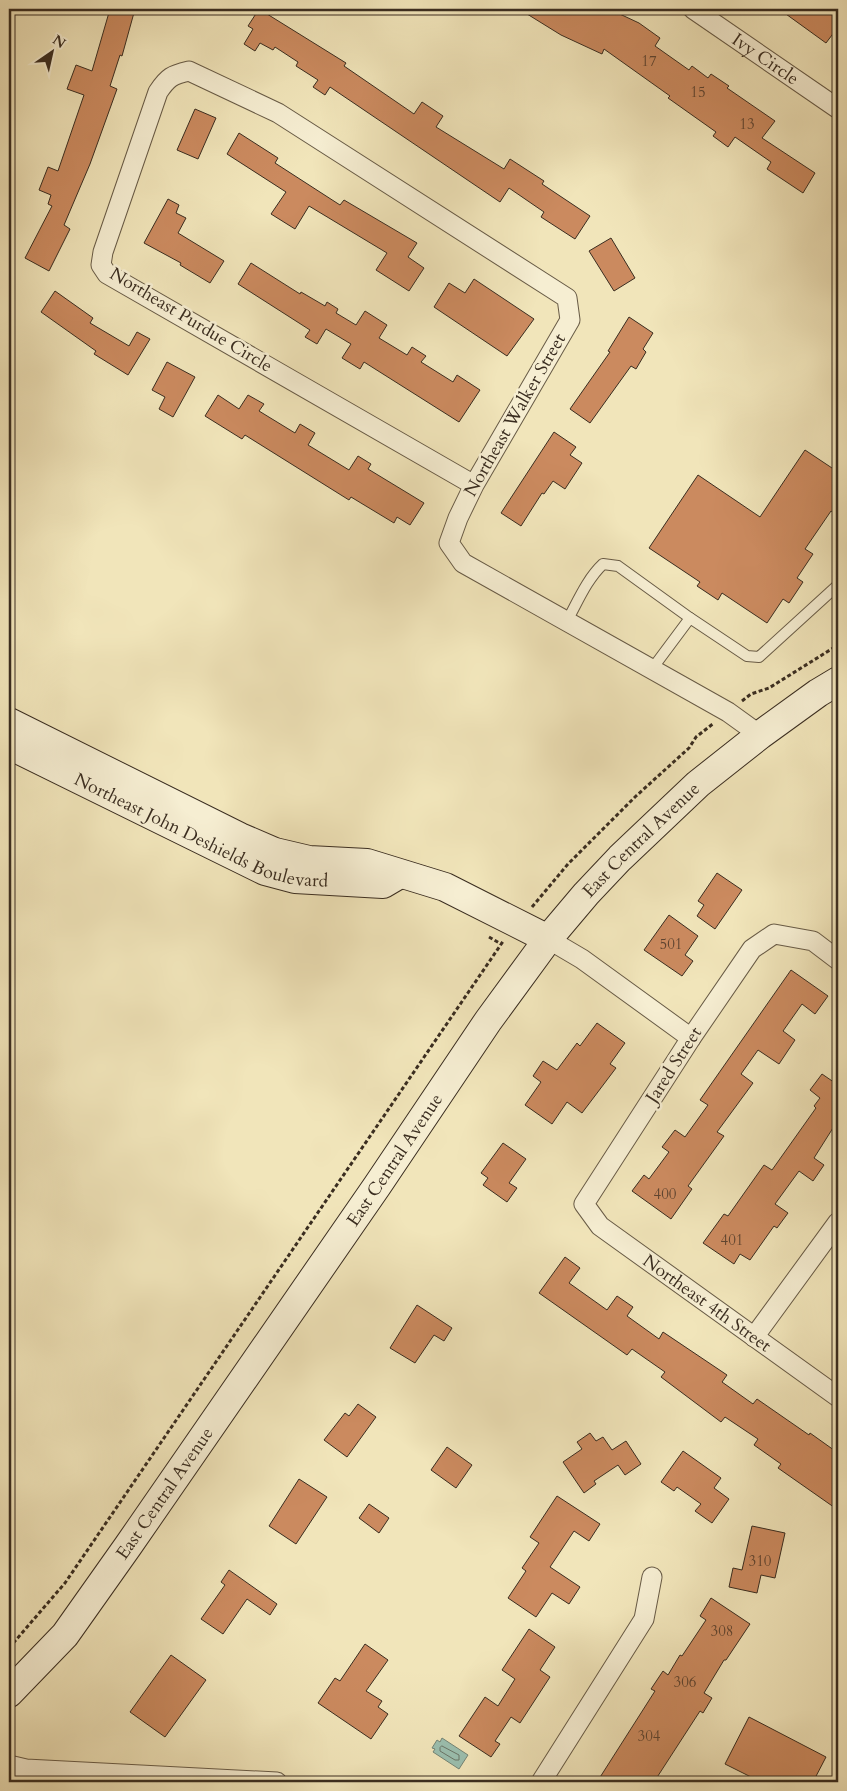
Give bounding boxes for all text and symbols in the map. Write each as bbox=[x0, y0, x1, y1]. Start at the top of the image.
street label: Ivy Circle bbox=[727, 27, 804, 91]
north arrow bbox=[28, 28, 78, 78]
text: N bbox=[49, 30, 69, 53]
house number: 17 bbox=[641, 51, 657, 71]
house number: 15 bbox=[690, 82, 706, 102]
house number: 13 bbox=[739, 114, 755, 134]
street label: Northeast Purdue Circle bbox=[105, 261, 277, 379]
street label: Northeast Walker Street bbox=[458, 329, 572, 501]
street label: Northeast John Deshields Boulevard bbox=[70, 767, 329, 893]
street label: East Central Avenue bbox=[577, 776, 705, 903]
house number: 501 bbox=[659, 934, 683, 954]
street label: Jared Street bbox=[638, 1022, 708, 1111]
street label: East Central Avenue bbox=[340, 1088, 448, 1231]
house number: 400 bbox=[653, 1184, 677, 1204]
house number: 401 bbox=[720, 1230, 744, 1250]
street label: Northeast 4th Street bbox=[638, 1248, 777, 1358]
street label: East Central Avenue bbox=[110, 1422, 219, 1564]
house number: 310 bbox=[748, 1551, 772, 1571]
house number: 308 bbox=[710, 1621, 734, 1641]
house number: 306 bbox=[673, 1672, 697, 1692]
house number: 304 bbox=[637, 1726, 661, 1746]

